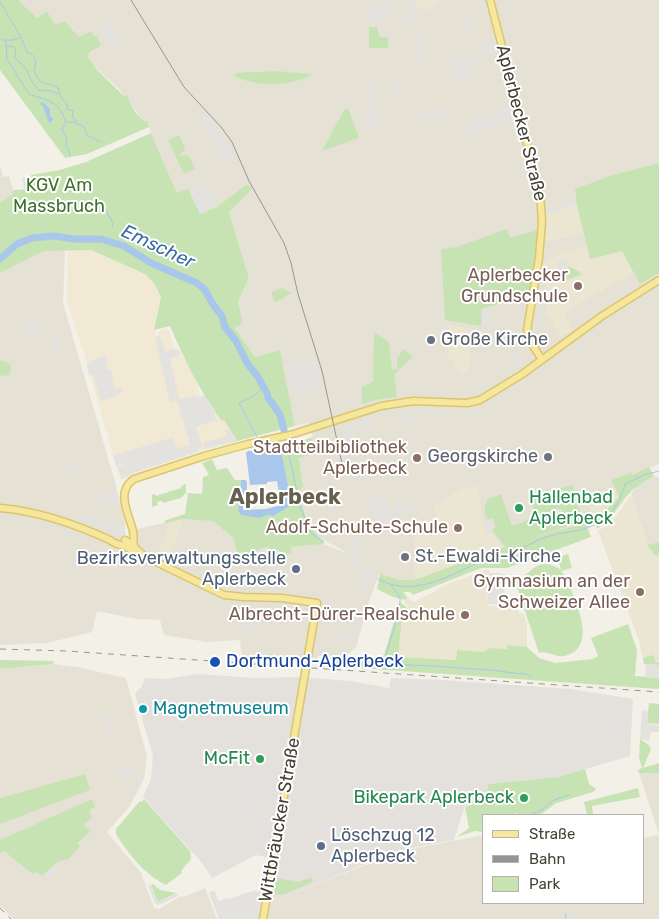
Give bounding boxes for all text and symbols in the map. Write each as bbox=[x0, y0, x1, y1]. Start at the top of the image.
street label: Aplerbecker Straße bbox=[491, 43, 551, 203]
park label: KGV Am Massbruch bbox=[13, 175, 105, 218]
water label: Emscher bbox=[118, 220, 198, 274]
place label: Aplerbecker Grundschule bbox=[461, 265, 568, 308]
marker: Aplerbecker Grundschule bbox=[572, 280, 584, 292]
place label: Große Kirche bbox=[441, 329, 548, 351]
marker: Große Kirche bbox=[425, 334, 437, 346]
place label: Stadtteilbibliothek Aplerbeck bbox=[253, 437, 407, 479]
place label: Georgskirche bbox=[427, 446, 538, 468]
marker: Georgskirche bbox=[542, 451, 554, 463]
marker: Stadtteilbibliothek Aplerbeck bbox=[411, 452, 423, 464]
district label: Aplerbeck bbox=[229, 485, 341, 511]
place label: Hallenbad Aplerbeck bbox=[529, 487, 613, 530]
marker: Hallenbad Aplerbeck bbox=[513, 502, 525, 514]
place label: Adolf-Schulte-Schule bbox=[266, 517, 448, 539]
marker: Adolf-Schulte-Schule bbox=[452, 522, 464, 534]
place label: St.-Ewaldi-Kirche bbox=[415, 546, 561, 568]
place label: Bezirksverwaltungsstelle Aplerbeck bbox=[77, 548, 286, 590]
marker: St.-Ewaldi-Kirche bbox=[399, 551, 411, 563]
marker: Bezirksverwaltungsstelle Aplerbeck bbox=[290, 563, 302, 575]
place label: Gymnasium an der Schweizer Allee bbox=[473, 571, 630, 614]
marker: Gymnasium an der Schweizer Allee bbox=[634, 586, 646, 598]
place label: Albrecht-Dürer-Realschule bbox=[229, 604, 455, 626]
marker: Albrecht-Dürer-Realschule bbox=[459, 609, 471, 621]
place label: Dortmund-Aplerbeck bbox=[226, 651, 403, 673]
marker: Dortmund-Aplerbeck bbox=[208, 655, 222, 669]
place label: Magnetmuseum bbox=[153, 698, 289, 720]
marker: Magnetmuseum bbox=[137, 703, 149, 715]
street label: Wittbräucker Straße bbox=[255, 736, 305, 904]
place label: McFit bbox=[204, 748, 250, 770]
marker: McFit bbox=[254, 753, 266, 765]
place label: Bikepark Aplerbeck bbox=[353, 787, 514, 809]
marker: Bikepark Aplerbeck bbox=[518, 792, 530, 804]
legend bbox=[482, 814, 644, 904]
place label: Löschzug 12 Aplerbeck bbox=[331, 825, 435, 868]
text: Straße bbox=[529, 825, 575, 843]
marker: Löschzug 12 Aplerbeck bbox=[315, 840, 327, 852]
text: Bahn bbox=[529, 850, 566, 868]
text: Park bbox=[529, 875, 560, 893]

